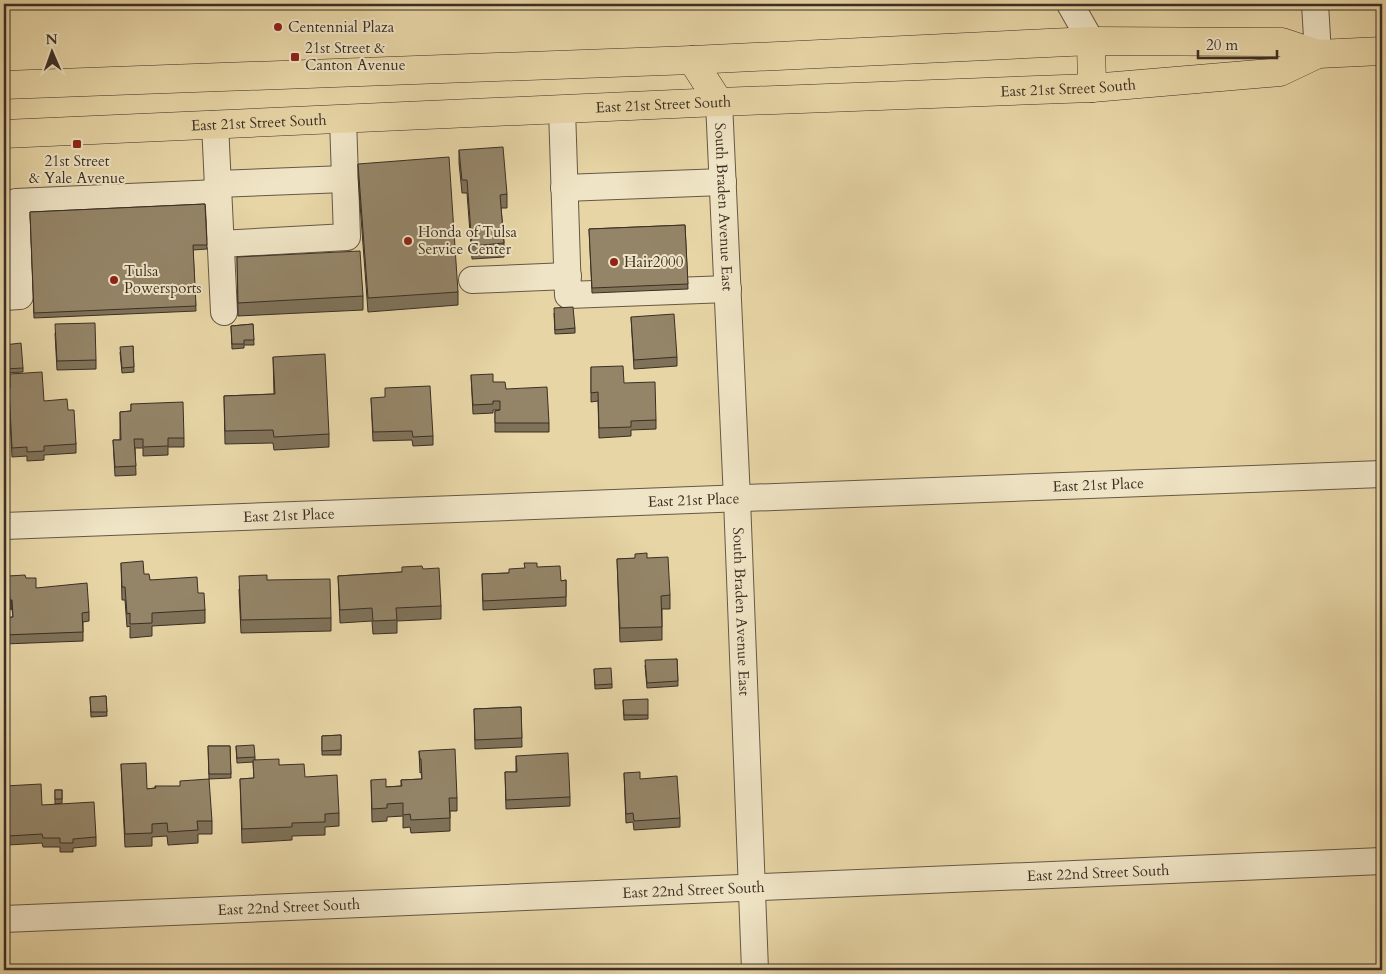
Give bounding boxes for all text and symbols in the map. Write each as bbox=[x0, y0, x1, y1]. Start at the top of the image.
place label: Centennial Plaza bbox=[288, 17, 395, 37]
marker: Centennial Plaza bbox=[272, 21, 284, 33]
north arrow bbox=[28, 28, 78, 78]
scale bar bbox=[1198, 28, 1277, 60]
text: N bbox=[45, 30, 58, 49]
text: 20 m bbox=[1206, 35, 1238, 55]
place label: 21st Street & Canton Avenue bbox=[305, 38, 406, 75]
marker: 21st Street & Canton Avenue bbox=[289, 51, 301, 63]
street label: East 21st Street South bbox=[1000, 74, 1137, 101]
street label: East 21st Street South bbox=[595, 92, 732, 118]
street label: East 21st Street South bbox=[190, 110, 328, 136]
street label: South Braden Avenue East bbox=[710, 122, 738, 292]
marker: 21st Street & Yale Avenue bbox=[71, 138, 83, 150]
place label: 21st Street & Yale Avenue bbox=[29, 151, 125, 188]
place label: Honda of Tulsa Service Center bbox=[418, 222, 517, 259]
marker: Honda of Tulsa Service Center bbox=[402, 235, 414, 247]
place label: Hair2000 bbox=[624, 252, 684, 272]
marker: Hair2000 bbox=[608, 256, 620, 268]
place label: Tulsa Powersports bbox=[124, 261, 202, 298]
marker: Tulsa Powersports bbox=[108, 274, 120, 286]
street label: East 21st Place bbox=[1052, 473, 1145, 496]
street label: East 21st Place bbox=[647, 488, 740, 512]
street label: East 21st Place bbox=[243, 504, 335, 527]
street label: South Braden Avenue East bbox=[728, 527, 755, 696]
street label: East 22nd Street South bbox=[1026, 860, 1170, 886]
street label: East 22nd Street South bbox=[622, 877, 766, 903]
street label: East 22nd Street South bbox=[217, 894, 361, 920]

